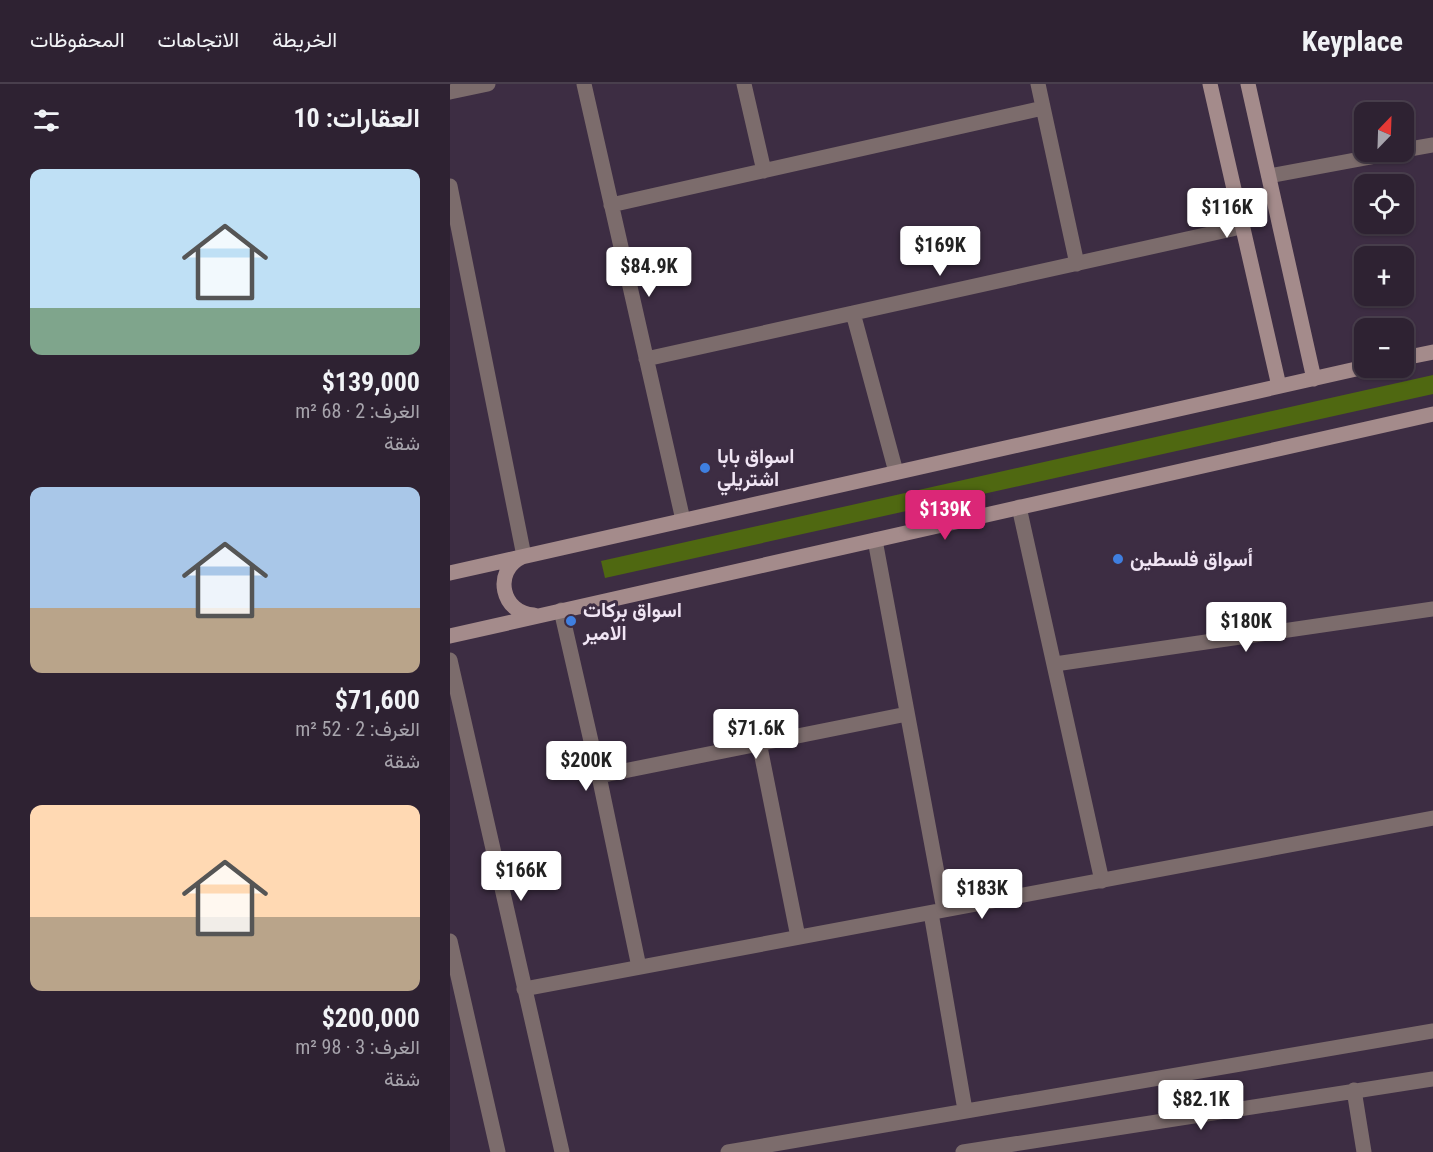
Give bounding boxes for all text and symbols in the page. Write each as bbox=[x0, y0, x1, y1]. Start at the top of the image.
text: Keyplace bbox=[1302, 25, 1403, 58]
text: المحفوظات bbox=[30, 28, 125, 52]
text: الاتجاهات bbox=[158, 28, 239, 52]
text: الخريطة bbox=[272, 28, 337, 52]
north arrow bbox=[1354, 102, 1414, 162]
map controls bbox=[1354, 102, 1414, 378]
text: العقارات: 10 bbox=[293, 103, 420, 133]
icon: filters bbox=[30, 104, 63, 137]
button: locate bbox=[1354, 174, 1414, 234]
pin: $116K bbox=[1185, 188, 1269, 239]
text: $116K bbox=[1201, 195, 1253, 219]
icon: home bbox=[171, 208, 279, 316]
pin: $169K bbox=[898, 226, 982, 277]
text: $169K bbox=[914, 233, 966, 257]
button: + bbox=[1354, 246, 1414, 306]
pin: $84.9K bbox=[600, 247, 698, 298]
text: $84.9K bbox=[620, 254, 678, 278]
button: − bbox=[1354, 318, 1414, 378]
text: $139,000 bbox=[322, 367, 420, 397]
text: الغرف: 2 · 68 m² bbox=[295, 399, 420, 423]
text: شقة bbox=[384, 431, 420, 455]
place label: اسواق بابا اشتريلي bbox=[717, 444, 794, 496]
marker: اسواق بابا اشتريلي bbox=[698, 461, 712, 475]
pin: $139K bbox=[903, 490, 987, 541]
text: $139K bbox=[919, 497, 971, 521]
icon: home bbox=[171, 526, 279, 634]
place label: أسواق فلسطين bbox=[1130, 547, 1253, 572]
marker: أسواق فلسطين bbox=[1111, 552, 1125, 566]
place label: اسواق بركات الامير bbox=[582, 598, 682, 646]
pin: $180K bbox=[1204, 602, 1288, 653]
text: $180K bbox=[1220, 609, 1272, 633]
marker: اسواق بركات الامير bbox=[564, 614, 578, 628]
text: $71,600 bbox=[335, 685, 420, 715]
pin: $71.6K bbox=[707, 709, 805, 760]
text: $71.6K bbox=[727, 716, 785, 740]
text: الغرف: 2 · 52 m² bbox=[295, 717, 420, 741]
pin: $200K bbox=[544, 741, 628, 792]
text: $200K bbox=[560, 748, 612, 772]
text: شقة bbox=[384, 749, 420, 773]
icon: home bbox=[171, 844, 279, 952]
pin: $166K bbox=[479, 851, 563, 902]
text: $166K bbox=[495, 858, 547, 882]
pin: $183K bbox=[940, 869, 1024, 920]
text: $183K bbox=[956, 876, 1008, 900]
text: $200,000 bbox=[322, 1003, 420, 1033]
text: الغرف: 3 · 98 m² bbox=[295, 1035, 420, 1059]
text: شقة bbox=[384, 1067, 420, 1091]
pin: $82.1K bbox=[1152, 1080, 1250, 1131]
text: $82.1K bbox=[1172, 1087, 1230, 1111]

